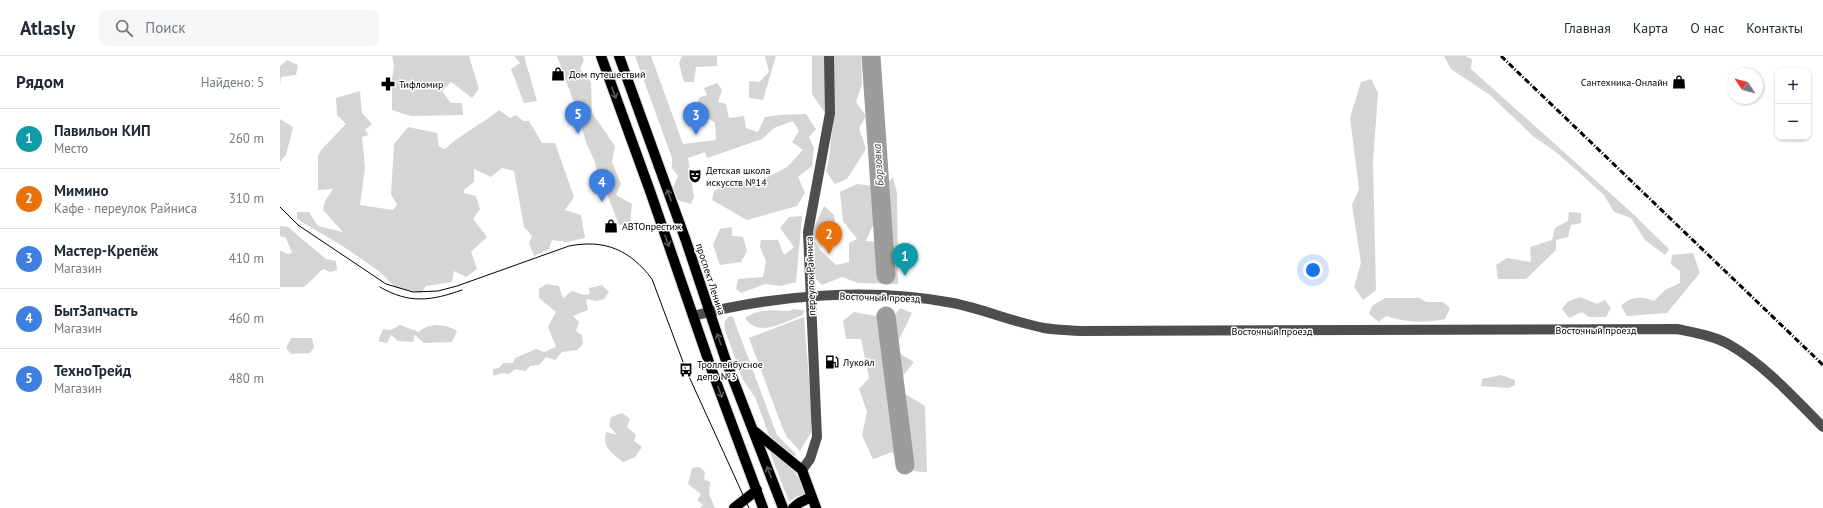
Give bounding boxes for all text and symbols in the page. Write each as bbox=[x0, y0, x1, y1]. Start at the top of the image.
search box bbox=[99, 10, 379, 46]
text: Atlasly bbox=[20, 16, 75, 40]
icon: search bbox=[113, 17, 135, 39]
text: Поиск bbox=[145, 18, 185, 37]
text: Главная bbox=[1564, 19, 1611, 37]
text: Карта bbox=[1633, 19, 1668, 37]
text: О нас bbox=[1690, 19, 1724, 37]
text: Контакты bbox=[1746, 19, 1803, 37]
shop icon: Дом путешествий bbox=[550, 66, 566, 82]
place label: Дом путешествий bbox=[569, 68, 645, 81]
north arrow bbox=[1727, 68, 1763, 104]
map controls bbox=[1775, 68, 1811, 140]
button: + bbox=[1775, 68, 1811, 104]
text: Рядом bbox=[16, 71, 64, 93]
text: Найдено: 5 bbox=[201, 74, 264, 91]
shop icon: Сантехника-Онлайн bbox=[1671, 74, 1687, 90]
pharmacy icon: Тифломир bbox=[380, 76, 396, 92]
place label: Сантехника-Онлайн bbox=[1581, 76, 1668, 89]
place label: Тифломир bbox=[399, 78, 443, 91]
one-way arrow bbox=[611, 86, 619, 98]
pin: 5 bbox=[565, 101, 591, 134]
pin: 3 bbox=[683, 102, 709, 135]
button: − bbox=[1775, 104, 1811, 140]
text: Павильон КИП bbox=[54, 121, 151, 140]
text: 1 bbox=[25, 130, 33, 147]
text: 260 m bbox=[229, 130, 264, 147]
text: Место bbox=[54, 140, 88, 157]
water label: Борзовка bbox=[870, 143, 886, 186]
place label: Детская школа искусств №14 bbox=[706, 164, 770, 189]
theatre icon: Детская школа искусств №14 bbox=[687, 168, 703, 184]
pin: 4 bbox=[589, 169, 615, 202]
text: Мимино bbox=[54, 181, 108, 200]
text: 2 bbox=[25, 190, 33, 207]
text: 310 m bbox=[229, 190, 264, 207]
one-way arrow bbox=[664, 190, 672, 202]
text: Кафе · переулок Райниса bbox=[54, 200, 197, 217]
shop icon: АВТОпрестиж bbox=[603, 218, 619, 234]
place label: АВТОпрестиж bbox=[622, 220, 682, 233]
pin: 2 bbox=[816, 221, 842, 254]
one-way arrow bbox=[664, 235, 672, 247]
street label: переулок Райниса bbox=[803, 236, 818, 316]
text: Мастер-Крепёж bbox=[54, 241, 158, 260]
street label: проспект Ленина bbox=[693, 242, 728, 317]
pin: 1 bbox=[892, 243, 918, 276]
text: 3 bbox=[25, 250, 33, 267]
text: 410 m bbox=[229, 250, 264, 267]
text: Магазин bbox=[54, 260, 102, 277]
your location bbox=[1303, 260, 1323, 280]
street label: Восточный проезд bbox=[839, 290, 921, 305]
text: БытЗапчасть bbox=[54, 301, 138, 320]
text: 4 bbox=[25, 310, 33, 327]
text: 460 m bbox=[229, 310, 264, 327]
text: Магазин bbox=[54, 320, 102, 337]
street label: Восточный проезд bbox=[1556, 324, 1637, 337]
street label: Восточный проезд bbox=[1232, 325, 1313, 338]
one-way arrow bbox=[714, 334, 722, 346]
fuel station icon: Лукойл bbox=[824, 354, 840, 370]
place label: Лукойл bbox=[842, 356, 874, 369]
place label: Троллейбусное депо №3 bbox=[697, 358, 763, 383]
text: ТехноТрейд bbox=[54, 361, 131, 380]
bus stop icon: Троллейбусное депо №3 bbox=[678, 362, 694, 378]
text: 5 bbox=[25, 370, 33, 387]
text: 480 m bbox=[229, 370, 264, 387]
text: Магазин bbox=[54, 380, 102, 397]
one-way arrow bbox=[717, 385, 725, 397]
one-way arrow bbox=[764, 466, 772, 478]

